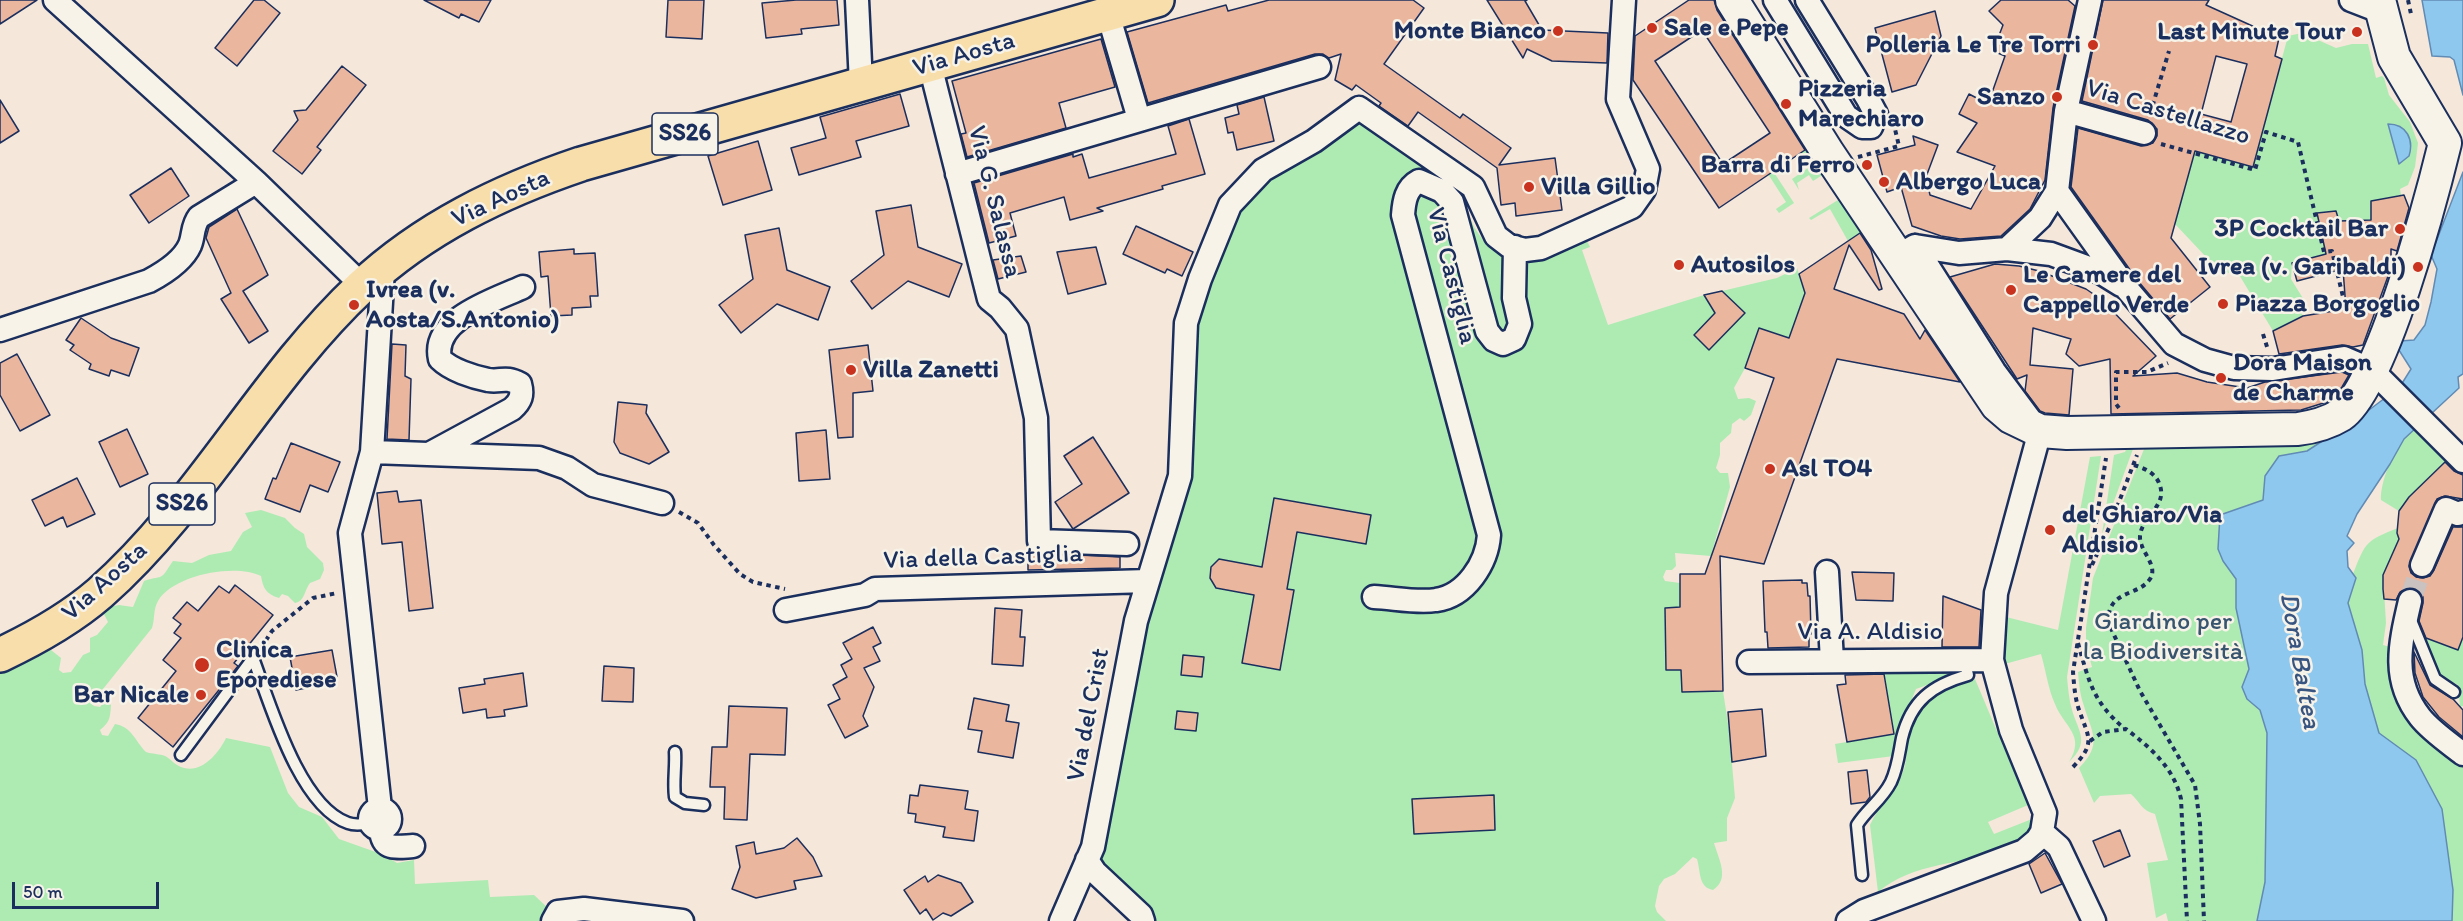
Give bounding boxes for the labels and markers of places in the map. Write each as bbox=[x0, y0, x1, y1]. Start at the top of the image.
place label: Sale e Pepe bbox=[1664, 12, 1789, 44]
place label: Monte Bianco bbox=[1394, 15, 1546, 47]
place label: Last Minute Tour bbox=[2157, 16, 2345, 48]
marker: Sale e Pepe bbox=[1645, 21, 1659, 35]
marker: Monte Bianco bbox=[1551, 24, 1565, 38]
marker: Last Minute Tour bbox=[2350, 25, 2364, 39]
place label: Polleria Le Tre Torri bbox=[1865, 29, 2081, 61]
marker: Polleria Le Tre Torri bbox=[2086, 38, 2100, 52]
place label: Pizzeria Marechiaro bbox=[1798, 73, 1924, 134]
place label: Sanzo bbox=[1977, 81, 2045, 113]
marker: Sanzo bbox=[2050, 90, 2064, 104]
marker: Pizzeria Marechiaro bbox=[1779, 97, 1793, 111]
place label: Barra di Ferro bbox=[1701, 149, 1855, 181]
marker: Barra di Ferro bbox=[1860, 158, 1874, 172]
place label: Albergo Luca bbox=[1896, 166, 2041, 198]
place label: Villa Gillio bbox=[1541, 171, 1656, 203]
marker: Albergo Luca bbox=[1877, 175, 1891, 189]
marker: Villa Gillio bbox=[1522, 180, 1536, 194]
place label: 3P Cocktail Bar bbox=[2215, 213, 2388, 245]
marker: 3P Cocktail Bar bbox=[2393, 222, 2407, 236]
place label: Autosilos bbox=[1691, 249, 1795, 281]
place label: Ivrea (v. Garibaldi) bbox=[2198, 251, 2406, 283]
marker: Autosilos bbox=[1672, 258, 1686, 272]
place label: Le Camere del Cappello Verde bbox=[2023, 259, 2189, 320]
marker: Ivrea (v. Garibaldi) bbox=[2411, 260, 2425, 274]
place label: Ivrea (v. Aosta/S.Antonio) bbox=[366, 274, 559, 336]
marker: Le Camere del Cappello Verde bbox=[2004, 283, 2018, 297]
place label: Piazza Borgoglio bbox=[2235, 288, 2420, 320]
marker: Piazza Borgoglio bbox=[2216, 297, 2230, 311]
marker: Ivrea (v. Aosta/S.Antonio) bbox=[347, 298, 361, 312]
place label: Dora Maison de Charme bbox=[2233, 347, 2372, 408]
place label: Villa Zanetti bbox=[863, 354, 999, 386]
marker: Villa Zanetti bbox=[844, 363, 858, 377]
marker: Dora Maison de Charme bbox=[2214, 371, 2228, 385]
place label: Asl TO4 bbox=[1782, 453, 1872, 485]
marker: Asl TO4 bbox=[1763, 462, 1777, 476]
place label: del Ghiaro/Via Aldisio bbox=[2062, 499, 2222, 560]
marker: del Ghiaro/Via Aldisio bbox=[2043, 523, 2057, 537]
place label: Clinica Eporediese bbox=[216, 634, 337, 696]
marker: Clinica Eporediese bbox=[193, 656, 211, 674]
place label: Bar Nicale bbox=[73, 679, 189, 711]
marker: Bar Nicale bbox=[194, 688, 208, 702]

